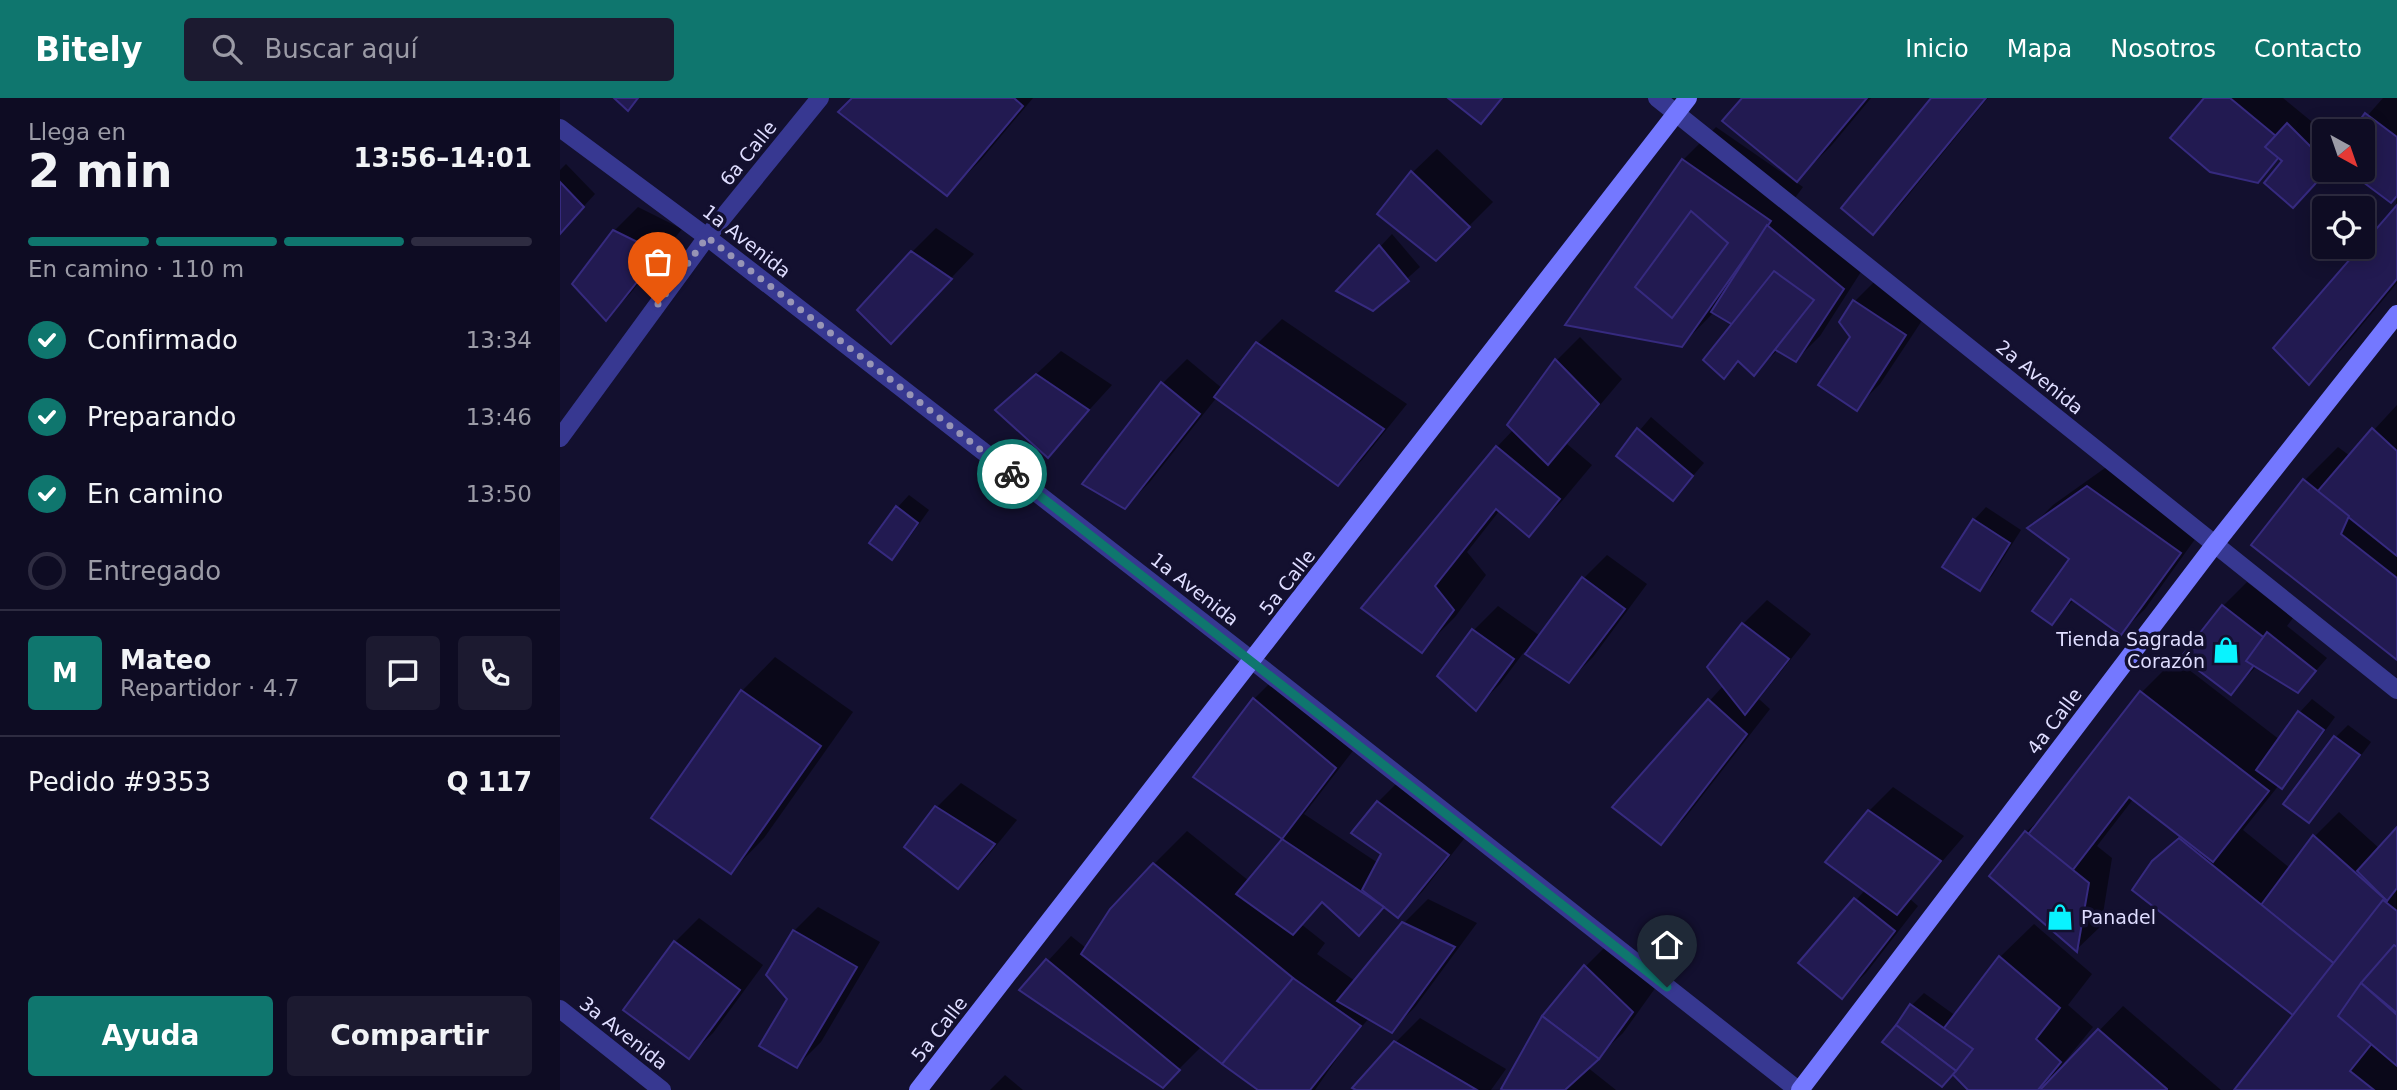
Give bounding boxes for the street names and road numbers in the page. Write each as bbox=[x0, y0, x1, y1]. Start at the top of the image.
street label: 6a Calle bbox=[715, 116, 781, 190]
street label: 1a Avenida bbox=[699, 200, 795, 282]
street label: 2a Avenida bbox=[1992, 335, 2088, 419]
street label: 5a Calle bbox=[1255, 545, 1319, 619]
street label: 1a Avenida bbox=[1147, 548, 1243, 630]
street label: 4a Calle bbox=[2022, 684, 2086, 758]
street label: 3a Avenida bbox=[576, 992, 672, 1074]
street label: 5a Calle bbox=[907, 992, 971, 1066]

